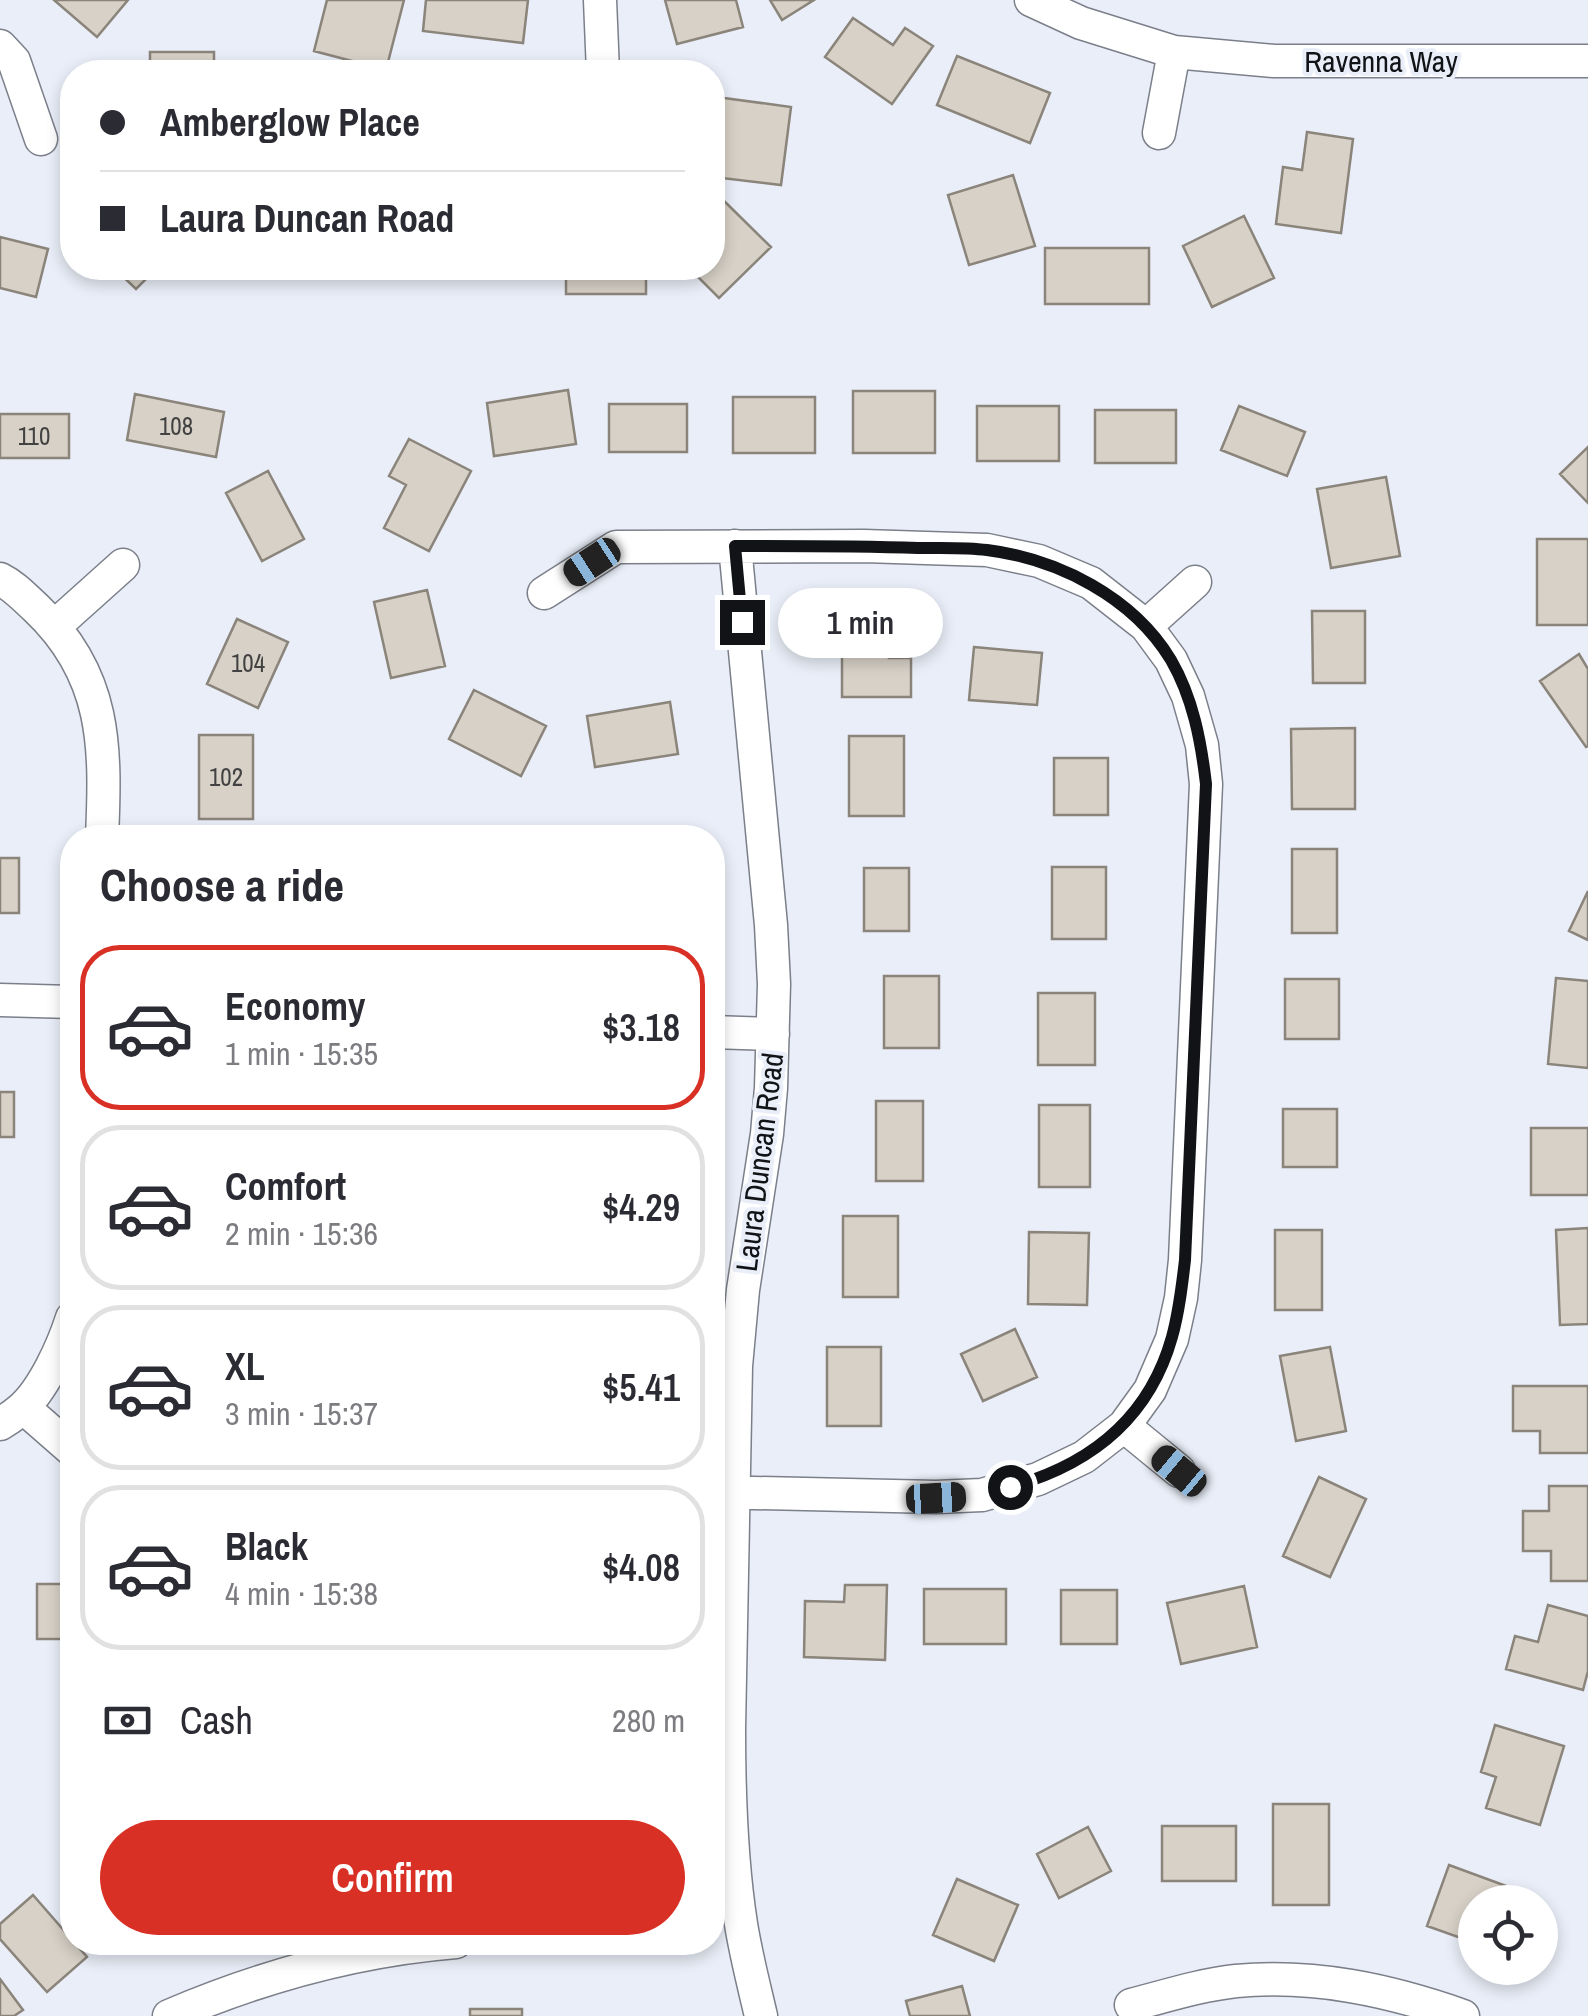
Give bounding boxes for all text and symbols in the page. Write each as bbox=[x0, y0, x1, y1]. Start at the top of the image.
street label: Ravenna Way bbox=[1304, 41, 1458, 81]
text: Amberglow Place bbox=[160, 97, 420, 148]
text: Laura Duncan Road bbox=[160, 193, 454, 244]
house number: 108 bbox=[159, 409, 193, 443]
house number: 110 bbox=[18, 419, 50, 453]
car bbox=[559, 533, 625, 591]
callout: 1 min bbox=[777, 587, 942, 657]
route end bbox=[720, 600, 765, 645]
text: 1 min bbox=[827, 601, 894, 644]
house number: 104 bbox=[231, 646, 265, 680]
house number: 102 bbox=[209, 760, 243, 794]
text: Choose a ride bbox=[100, 854, 344, 915]
text: Economy bbox=[225, 981, 365, 1032]
icon: car bbox=[105, 983, 195, 1073]
text: $3.18 bbox=[602, 1002, 680, 1053]
text: 1 min · 15:35 bbox=[225, 1032, 378, 1075]
street label: Laura Duncan Road bbox=[726, 1050, 792, 1274]
text: Comfort bbox=[225, 1161, 346, 1212]
icon: car bbox=[105, 1163, 195, 1253]
text: $4.29 bbox=[602, 1182, 680, 1233]
text: 2 min · 15:36 bbox=[225, 1212, 378, 1255]
text: XL bbox=[225, 1341, 265, 1392]
icon: car bbox=[105, 1343, 195, 1433]
text: $5.41 bbox=[602, 1362, 680, 1413]
text: 3 min · 15:37 bbox=[225, 1392, 378, 1435]
car bbox=[1146, 1440, 1212, 1502]
route start bbox=[988, 1465, 1033, 1510]
car bbox=[905, 1481, 967, 1515]
text: Black bbox=[225, 1521, 308, 1572]
icon: car bbox=[105, 1523, 195, 1613]
text: $4.08 bbox=[602, 1542, 680, 1593]
text: 4 min · 15:38 bbox=[225, 1572, 378, 1615]
icon: cash bbox=[100, 1693, 155, 1748]
text: Cash bbox=[180, 1695, 253, 1746]
text: 280 m bbox=[612, 1699, 685, 1742]
button: Confirm bbox=[100, 1820, 685, 1935]
map controls bbox=[1458, 1885, 1558, 1985]
button: locate bbox=[1458, 1885, 1558, 1985]

